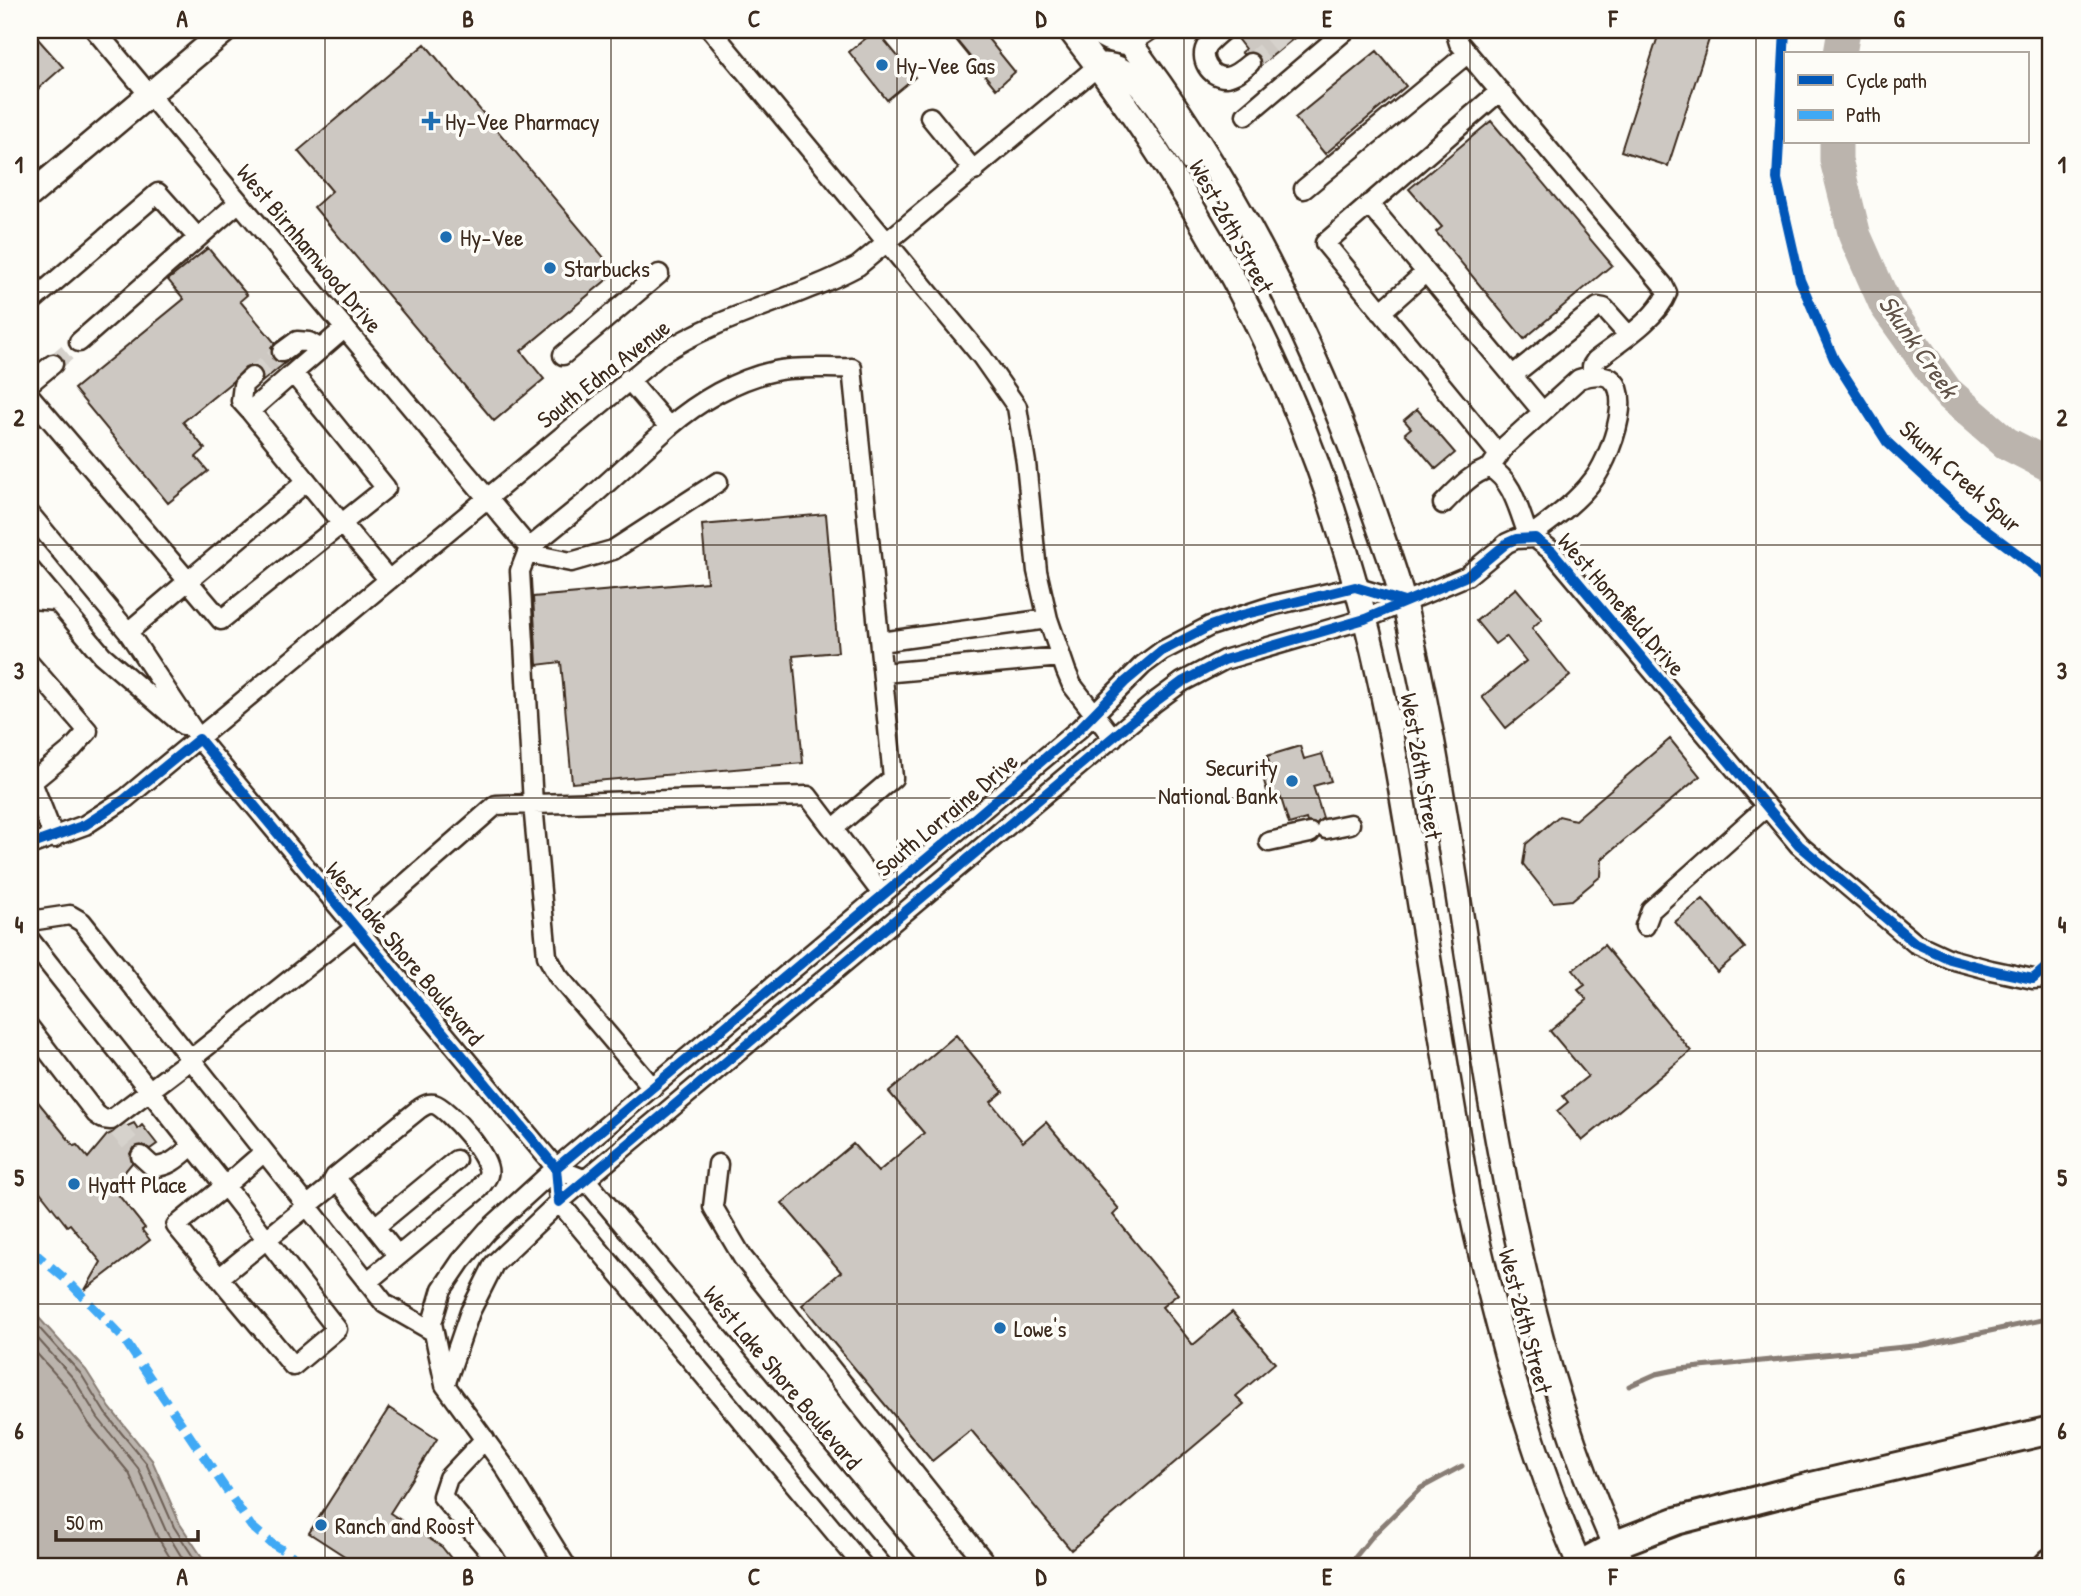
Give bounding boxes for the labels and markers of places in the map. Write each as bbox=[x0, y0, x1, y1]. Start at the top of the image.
place label: Hy-Vee Gas bbox=[896, 49, 995, 81]
marker: Hy-Vee Gas bbox=[874, 57, 890, 73]
place label: Hy-Vee Pharmacy bbox=[445, 105, 600, 137]
marker: Hy-Vee Pharmacy bbox=[423, 113, 439, 129]
place label: Hy-Vee bbox=[460, 221, 524, 253]
marker: Hy-Vee bbox=[438, 229, 454, 245]
place label: Starbucks bbox=[564, 252, 650, 284]
marker: Starbucks bbox=[542, 260, 558, 276]
place label: Security National Bank bbox=[1158, 751, 1278, 811]
marker: Security National Bank bbox=[1284, 773, 1300, 789]
place label: Hyatt Place bbox=[88, 1168, 187, 1200]
marker: Hyatt Place bbox=[66, 1176, 82, 1192]
place label: Lowe's bbox=[1014, 1312, 1066, 1344]
marker: Lowe's bbox=[992, 1320, 1008, 1336]
place label: Ranch and Roost bbox=[335, 1509, 475, 1541]
marker: Ranch and Roost bbox=[313, 1517, 329, 1533]

